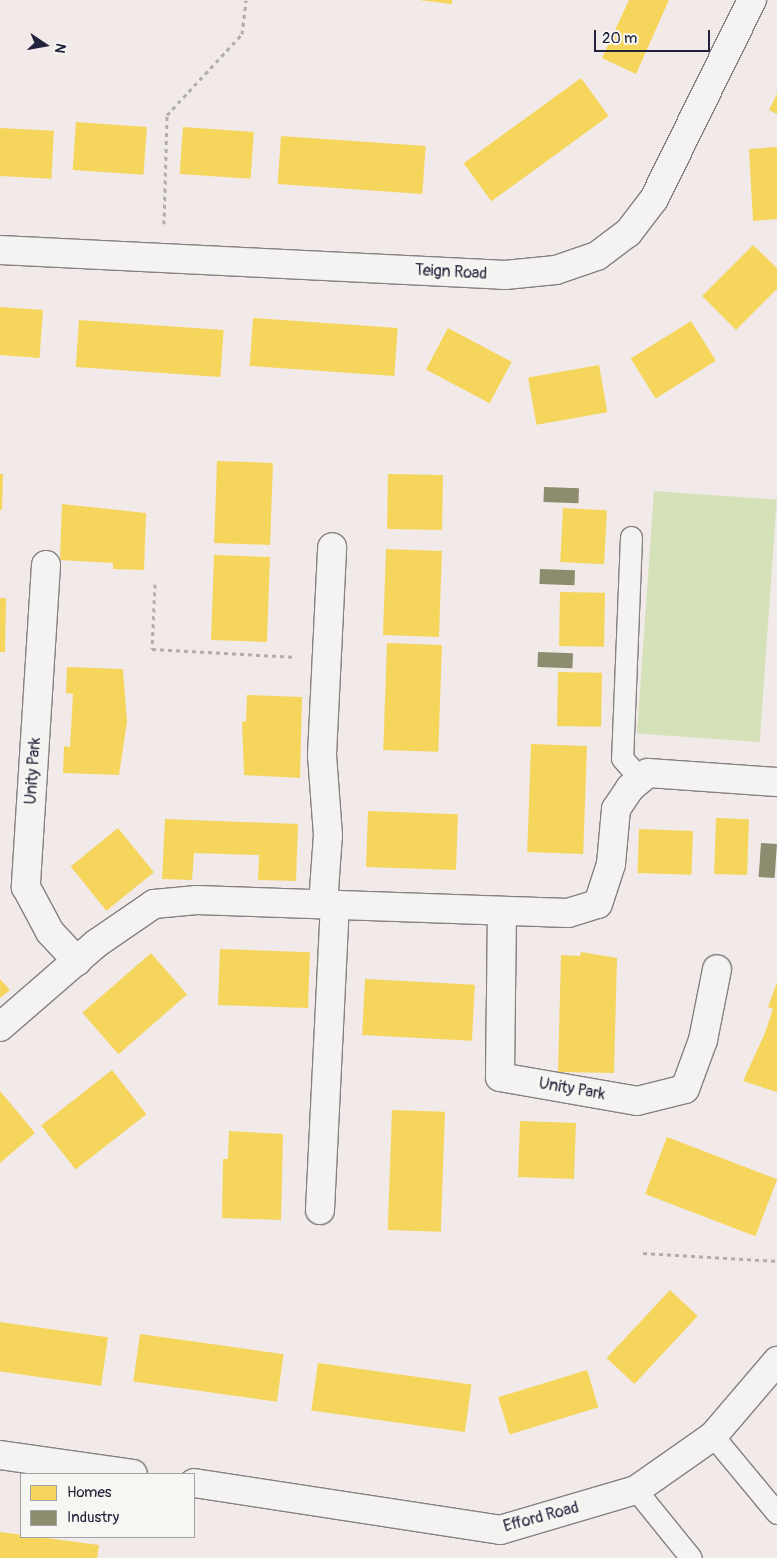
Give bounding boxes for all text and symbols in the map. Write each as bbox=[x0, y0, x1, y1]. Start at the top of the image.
north arrow bbox=[20, 20, 70, 70]
scale bar bbox=[597, 20, 713, 52]
text: 20 m bbox=[602, 29, 637, 48]
text: N bbox=[51, 42, 69, 55]
street label: Teign Road bbox=[414, 261, 488, 283]
street label: Unity Park bbox=[21, 737, 45, 805]
street label: Unity Park bbox=[537, 1074, 607, 1104]
legend bbox=[20, 1473, 195, 1538]
text: Homes bbox=[67, 1483, 112, 1502]
street label: Efford Road bbox=[501, 1498, 581, 1536]
text: Industry bbox=[67, 1508, 119, 1527]

